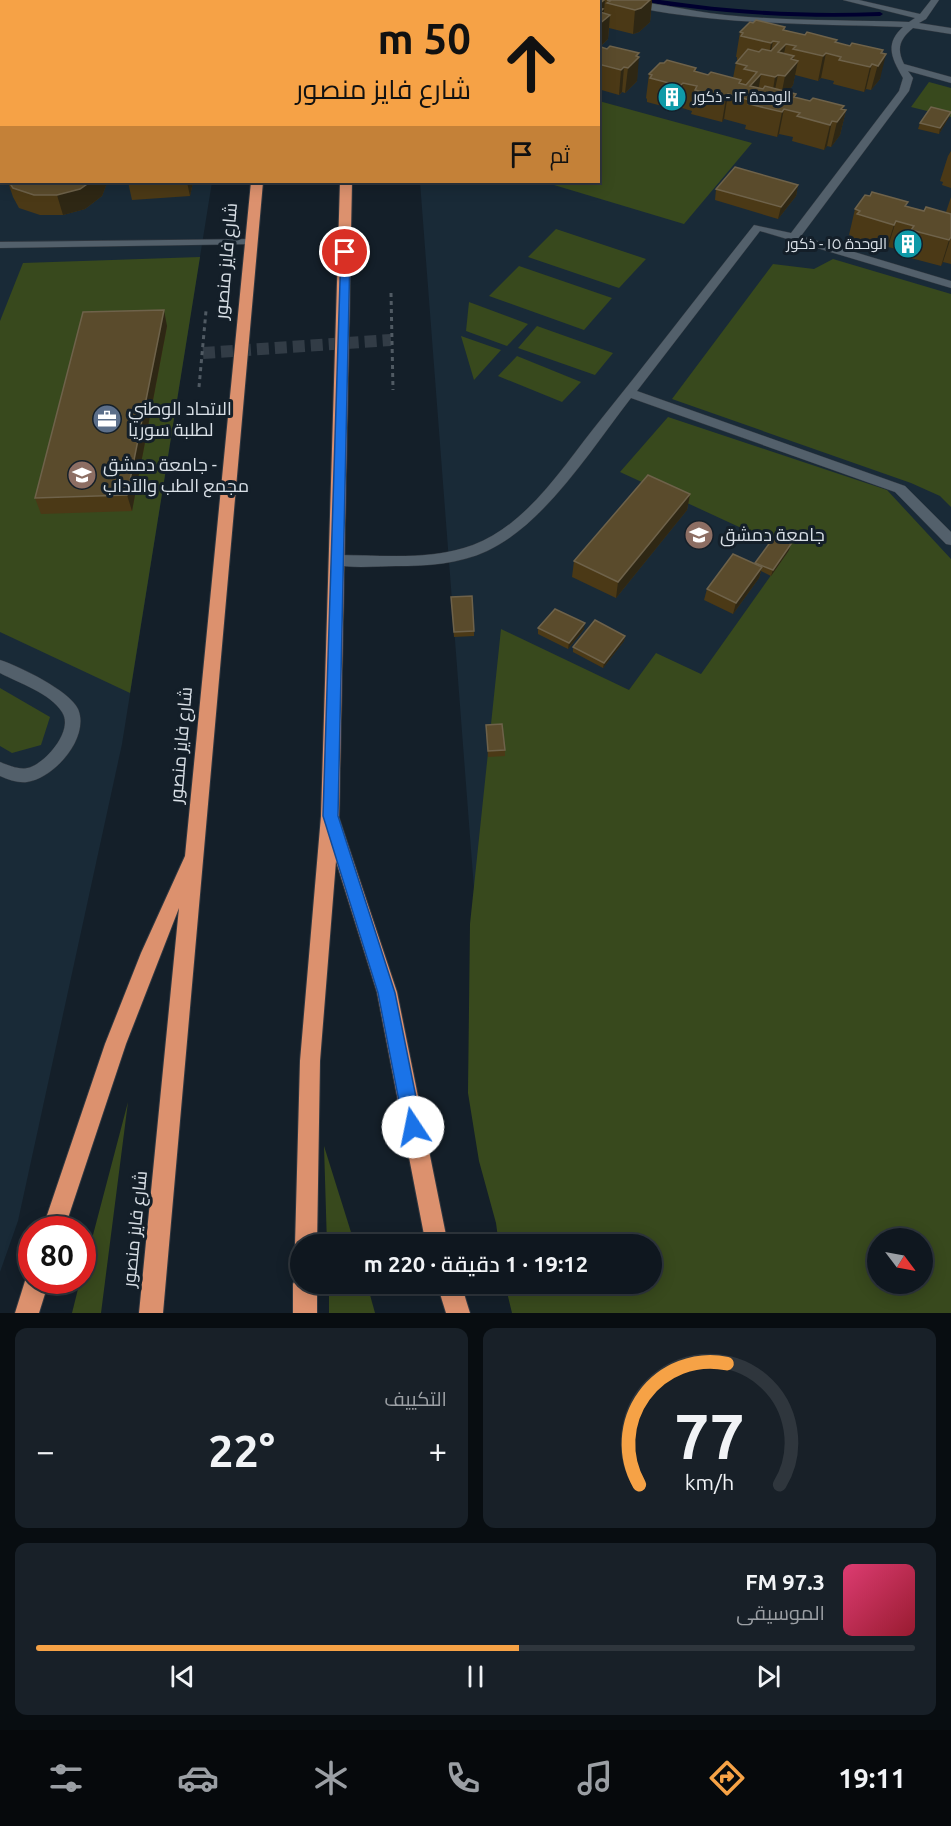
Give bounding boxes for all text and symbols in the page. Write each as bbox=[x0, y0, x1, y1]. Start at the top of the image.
text: 50 m bbox=[377, 15, 471, 62]
icon: ahead bbox=[492, 24, 570, 102]
text: شارع فايز منصور bbox=[296, 74, 471, 104]
building icon: الوحدة ١٢ - ذكور bbox=[656, 81, 688, 113]
place label: الوحدة ١٢ - ذكور bbox=[692, 88, 791, 106]
icon: arrive bbox=[505, 138, 538, 171]
text: ثم bbox=[550, 142, 570, 167]
street label: شارع فايز منصور bbox=[210, 202, 243, 321]
pin bbox=[319, 226, 370, 277]
building icon: الوحدة ١٥ - ذكور bbox=[892, 228, 924, 260]
icon: arrive bbox=[328, 235, 361, 268]
place label: الوحدة ١٥ - ذكور bbox=[785, 235, 887, 253]
place label: الاتحاد الوطني لطلبة سوريا bbox=[128, 398, 232, 441]
office icon: الاتحاد الوطني لطلبة سوريا bbox=[91, 403, 123, 435]
place label: جامعة دمشق - مجمع الطب والآداب bbox=[103, 454, 249, 498]
school or university icon: جامعة دمشق - مجمع الطب والآداب bbox=[66, 459, 98, 491]
school or university icon: جامعة دمشق bbox=[683, 519, 715, 551]
place label: جامعة دمشق bbox=[720, 524, 825, 547]
street label: شارع فايز منصور bbox=[165, 686, 198, 805]
position arrow bbox=[381, 1095, 445, 1159]
street label: شارع فايز منصور bbox=[118, 1170, 153, 1289]
speed limit sign: 80 bbox=[18, 1216, 96, 1294]
north arrow bbox=[867, 1228, 933, 1294]
map controls bbox=[867, 1228, 933, 1294]
text: 19:12 · 1 دقيقة · 220 m bbox=[364, 1251, 588, 1276]
text: التكييف bbox=[384, 1387, 447, 1410]
text: 77 bbox=[674, 1401, 745, 1471]
text: 22° bbox=[208, 1425, 275, 1476]
text: − bbox=[36, 1432, 55, 1469]
text: + bbox=[428, 1432, 447, 1469]
text: km/h bbox=[685, 1470, 734, 1494]
text: 97.3 FM bbox=[745, 1569, 825, 1594]
text: الموسيقى bbox=[736, 1601, 825, 1624]
icon: previous bbox=[166, 1660, 199, 1693]
icon: pause bbox=[459, 1660, 492, 1693]
icon: next bbox=[752, 1660, 785, 1693]
icon: filters bbox=[45, 1757, 87, 1799]
icon: car bbox=[177, 1757, 219, 1799]
icon: climate bbox=[310, 1757, 352, 1799]
icon: phone bbox=[442, 1757, 484, 1799]
icon: music bbox=[574, 1757, 616, 1799]
icon: directions bbox=[706, 1757, 748, 1799]
text: 19:11 bbox=[838, 1763, 906, 1793]

